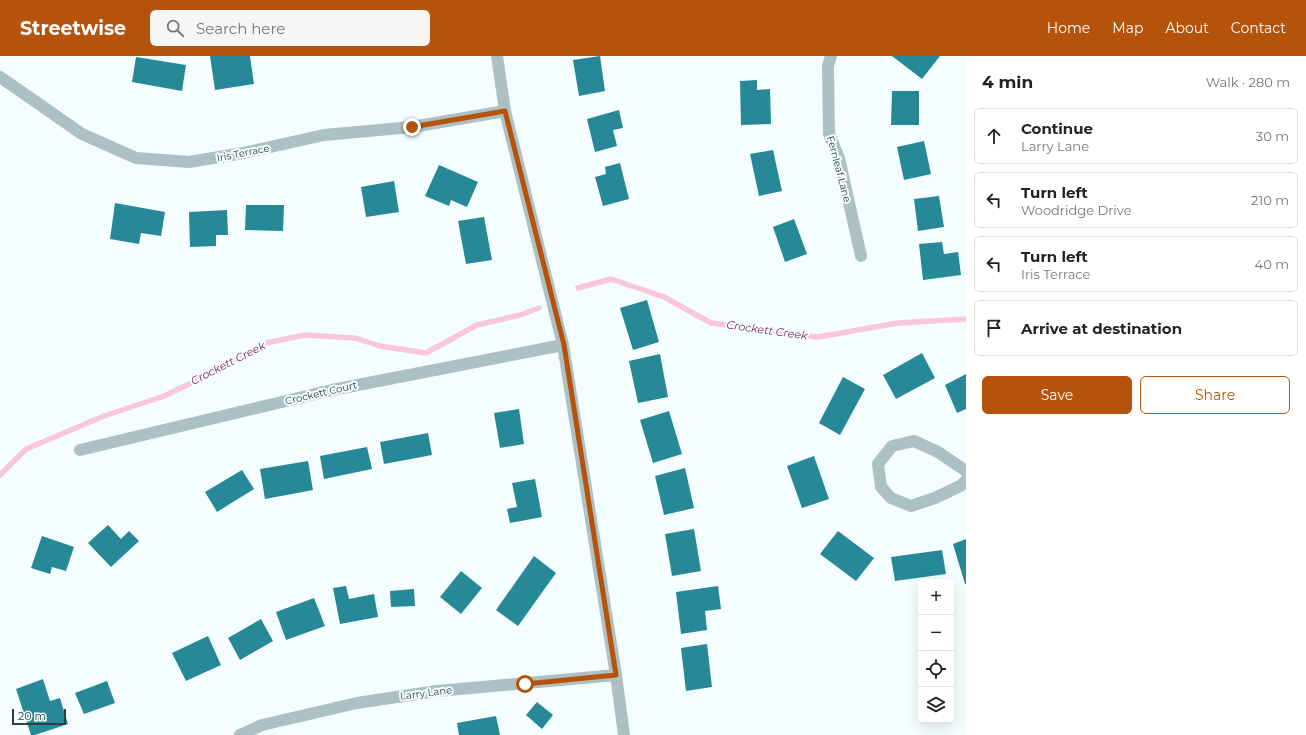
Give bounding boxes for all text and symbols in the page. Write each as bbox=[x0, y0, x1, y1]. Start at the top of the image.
search box bbox=[150, 10, 430, 46]
text: Streetwise bbox=[20, 17, 126, 40]
icon: search bbox=[164, 17, 186, 39]
text: Search here bbox=[196, 19, 285, 38]
text: Home bbox=[1047, 19, 1090, 37]
text: Map bbox=[1112, 19, 1143, 37]
text: About bbox=[1165, 19, 1209, 37]
text: Contact bbox=[1231, 19, 1286, 37]
text: 4 min bbox=[982, 72, 1033, 92]
text: Walk · 280 m bbox=[1206, 74, 1290, 90]
route end bbox=[403, 118, 421, 136]
text: Continue bbox=[1021, 119, 1093, 138]
icon: ahead bbox=[983, 125, 1005, 147]
text: 30 m bbox=[1256, 128, 1289, 144]
street label: Fernleaf Lane bbox=[824, 134, 854, 204]
text: Larry Lane bbox=[1021, 138, 1089, 154]
street label: Iris Terrace bbox=[216, 142, 270, 164]
text: Turn left bbox=[1021, 183, 1088, 202]
icon: left bbox=[983, 189, 1005, 211]
text: 210 m bbox=[1251, 192, 1289, 208]
text: Woodridge Drive bbox=[1021, 202, 1131, 218]
text: Turn left bbox=[1021, 247, 1088, 266]
icon: left bbox=[983, 253, 1005, 275]
text: 40 m bbox=[1255, 256, 1289, 272]
text: Iris Terrace bbox=[1021, 266, 1090, 282]
water label: Crockett Creek bbox=[726, 317, 809, 343]
icon: arrive bbox=[983, 317, 1005, 339]
text: Arrive at destination bbox=[1021, 319, 1182, 338]
water label: Crockett Creek bbox=[188, 338, 268, 388]
button: Save bbox=[982, 376, 1132, 414]
button: Share bbox=[1140, 376, 1290, 414]
street label: Crockett Court bbox=[284, 378, 358, 408]
map controls bbox=[918, 579, 954, 723]
button: + bbox=[918, 579, 954, 615]
button: − bbox=[918, 615, 954, 651]
button: locate bbox=[918, 651, 954, 687]
route start bbox=[516, 675, 534, 693]
street label: Larry Lane bbox=[399, 683, 453, 703]
button: layers bbox=[918, 687, 954, 723]
scale bar bbox=[12, 707, 66, 726]
text: 20 m bbox=[18, 709, 46, 723]

